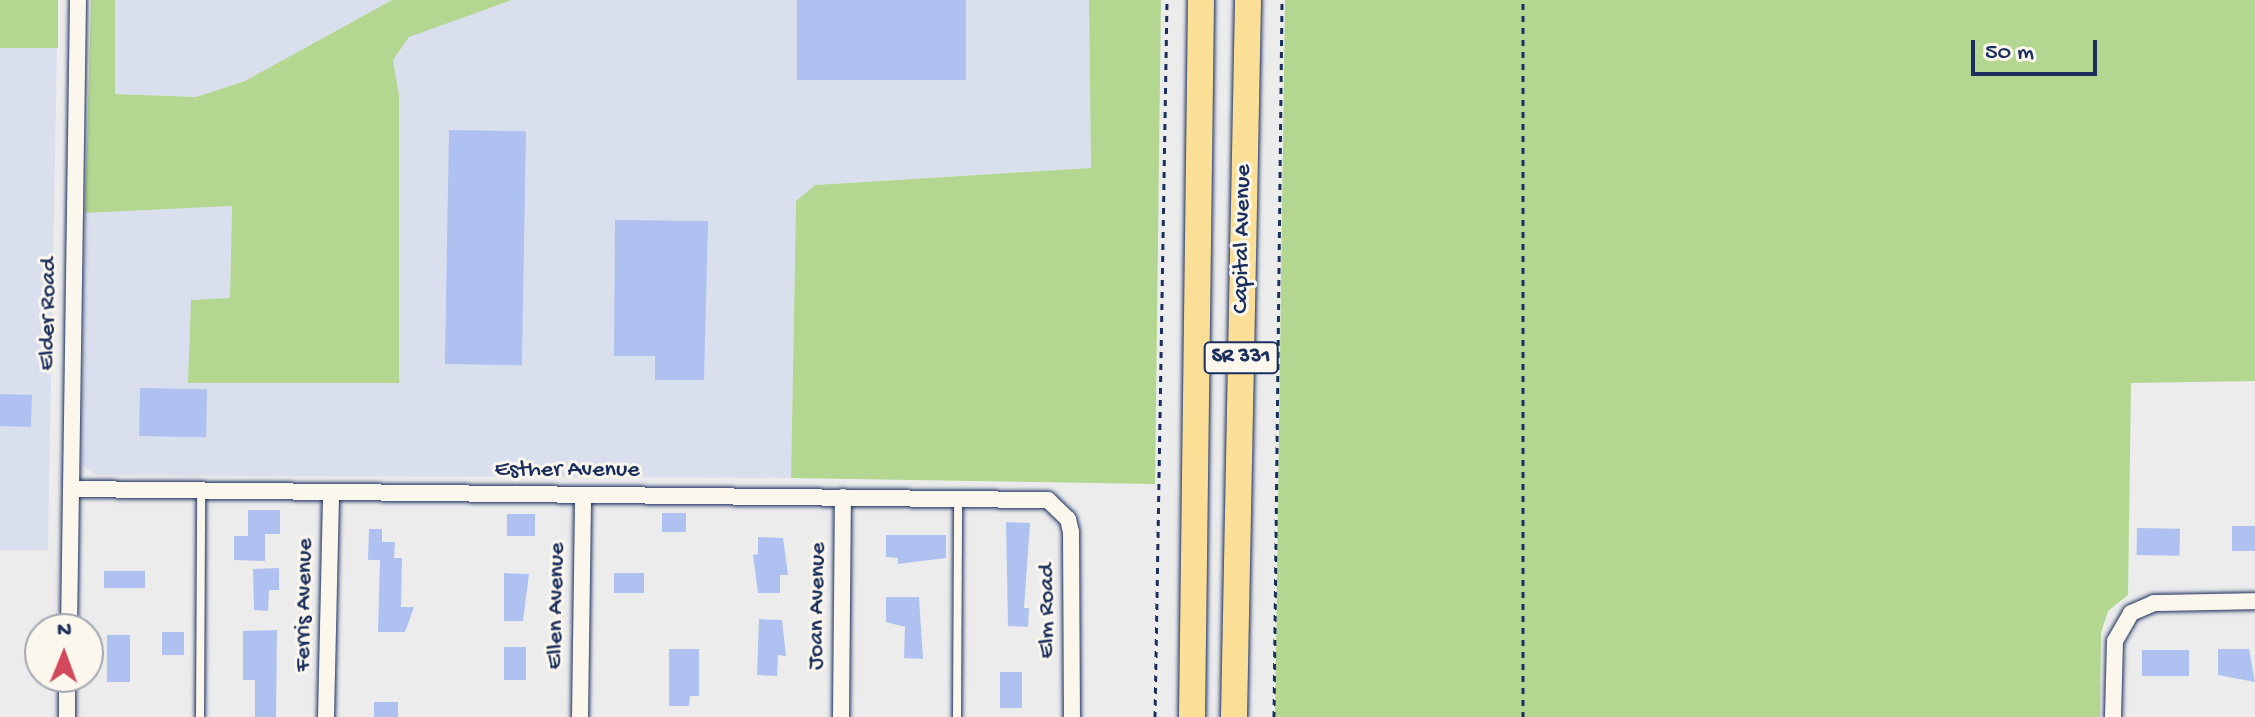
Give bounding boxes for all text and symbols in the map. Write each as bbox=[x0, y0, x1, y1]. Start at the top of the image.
scale bar bbox=[1975, 24, 2101, 74]
text: 50 m bbox=[1985, 39, 2034, 68]
street label: Capital Avenue bbox=[1227, 164, 1259, 314]
street label: Elder Road bbox=[34, 257, 64, 371]
road number: SR 331 bbox=[1203, 340, 1279, 376]
street label: Esther Avenue bbox=[494, 457, 640, 485]
street label: Ferris Avenue bbox=[289, 538, 321, 672]
street label: Ellen Avenue bbox=[541, 542, 573, 670]
street label: Joan Avenue bbox=[802, 542, 834, 670]
street label: Elm Road bbox=[1034, 563, 1062, 659]
north arrow bbox=[24, 613, 104, 693]
text: N bbox=[57, 618, 72, 644]

